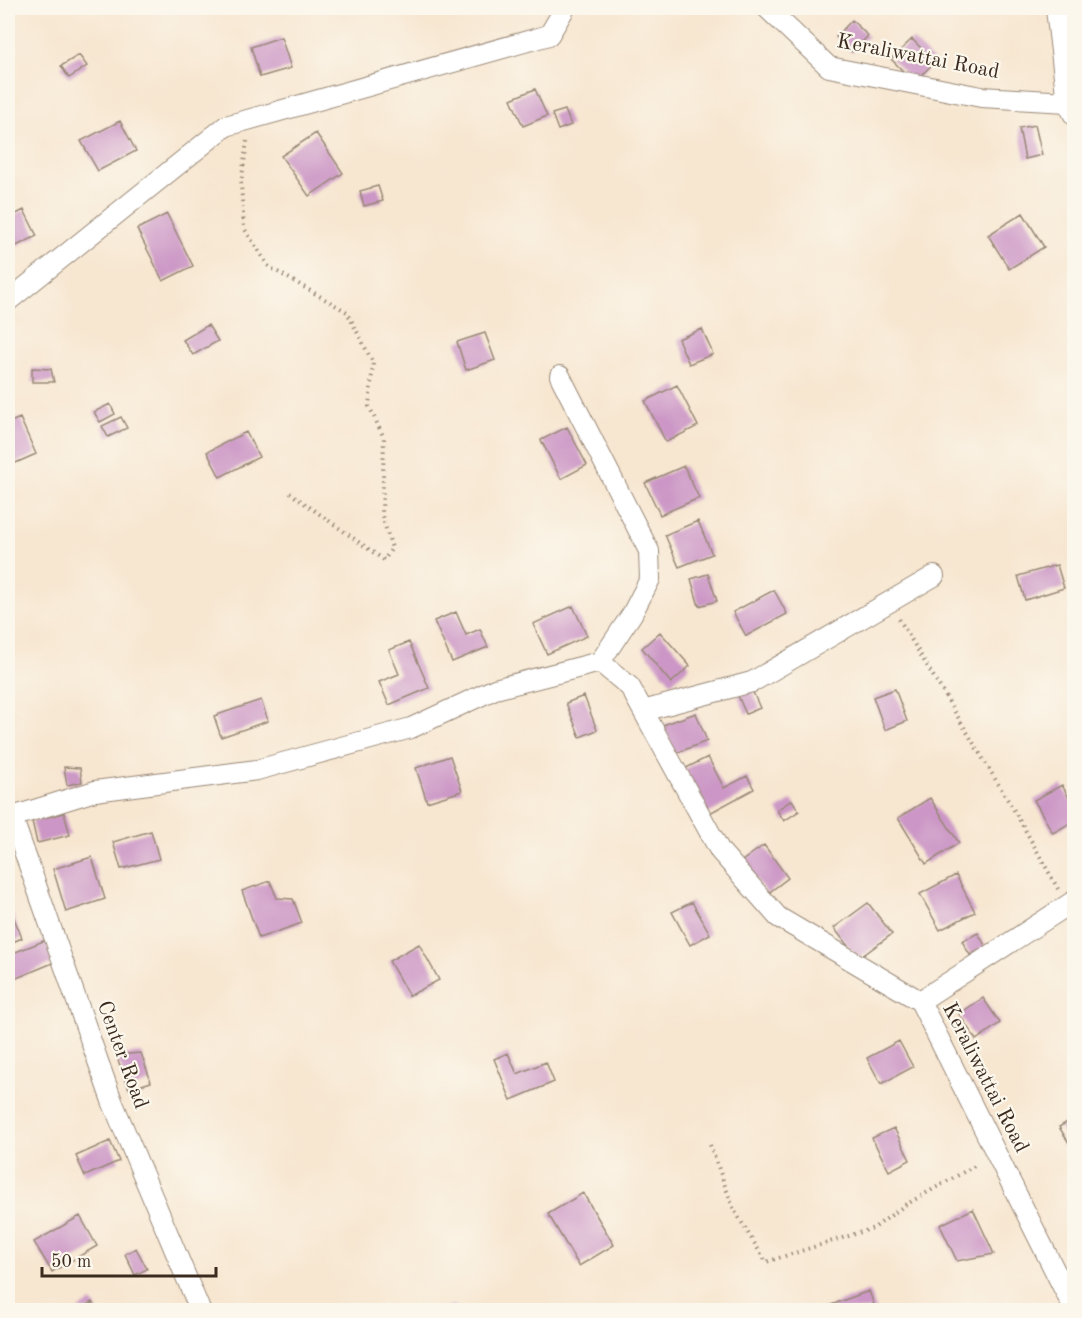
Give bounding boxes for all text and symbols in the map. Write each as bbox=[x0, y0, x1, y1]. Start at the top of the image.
street label: Keraliwattai Road bbox=[835, 31, 1001, 83]
street label: Center Road bbox=[93, 998, 151, 1112]
street label: Keraliwattai Road bbox=[938, 1000, 1032, 1156]
scale bar bbox=[42, 1240, 216, 1278]
text: 50 m bbox=[51, 1253, 91, 1271]

